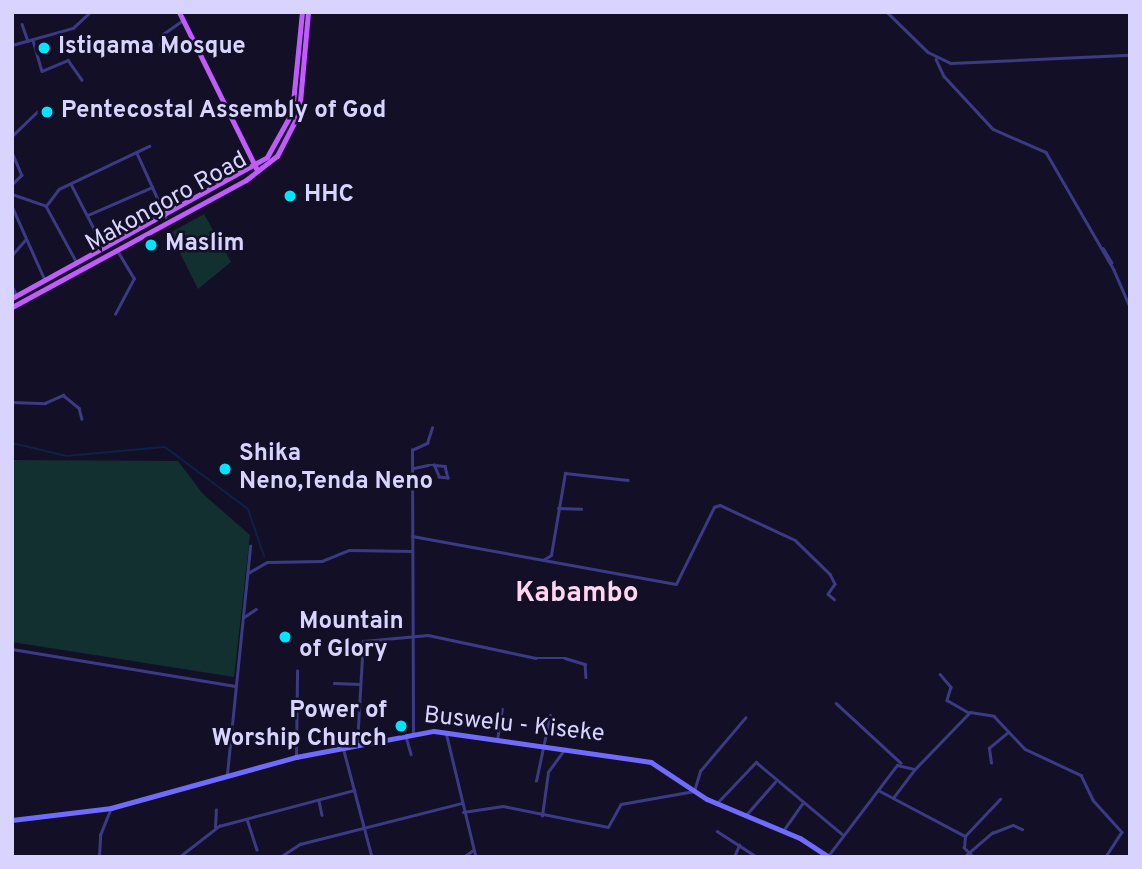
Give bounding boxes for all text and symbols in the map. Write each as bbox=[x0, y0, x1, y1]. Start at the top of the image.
place label: Istiqama Mosque bbox=[58, 34, 246, 62]
marker: Istiqama Mosque bbox=[36, 40, 52, 56]
place label: Pentecostal Assembly of God bbox=[61, 98, 387, 126]
marker: Pentecostal Assembly of God bbox=[39, 104, 55, 120]
street label: Makongoro Road bbox=[81, 147, 253, 259]
place label: HHC bbox=[304, 182, 354, 210]
marker: HHC bbox=[282, 188, 298, 204]
place label: Maslim bbox=[165, 231, 244, 259]
marker: Maslim bbox=[143, 237, 159, 253]
place label: Shika Neno,Tenda Neno bbox=[239, 441, 433, 497]
marker: Shika Neno,Tenda Neno bbox=[217, 461, 233, 477]
district label: Kabambo bbox=[515, 577, 639, 611]
place label: Mountain of Glory bbox=[299, 609, 404, 665]
marker: Mountain of Glory bbox=[277, 629, 293, 645]
place label: Power of Worship Church bbox=[212, 698, 387, 754]
street label: Buswelu - Kiseke bbox=[422, 702, 606, 750]
marker: Power of Worship Church bbox=[393, 718, 409, 734]

